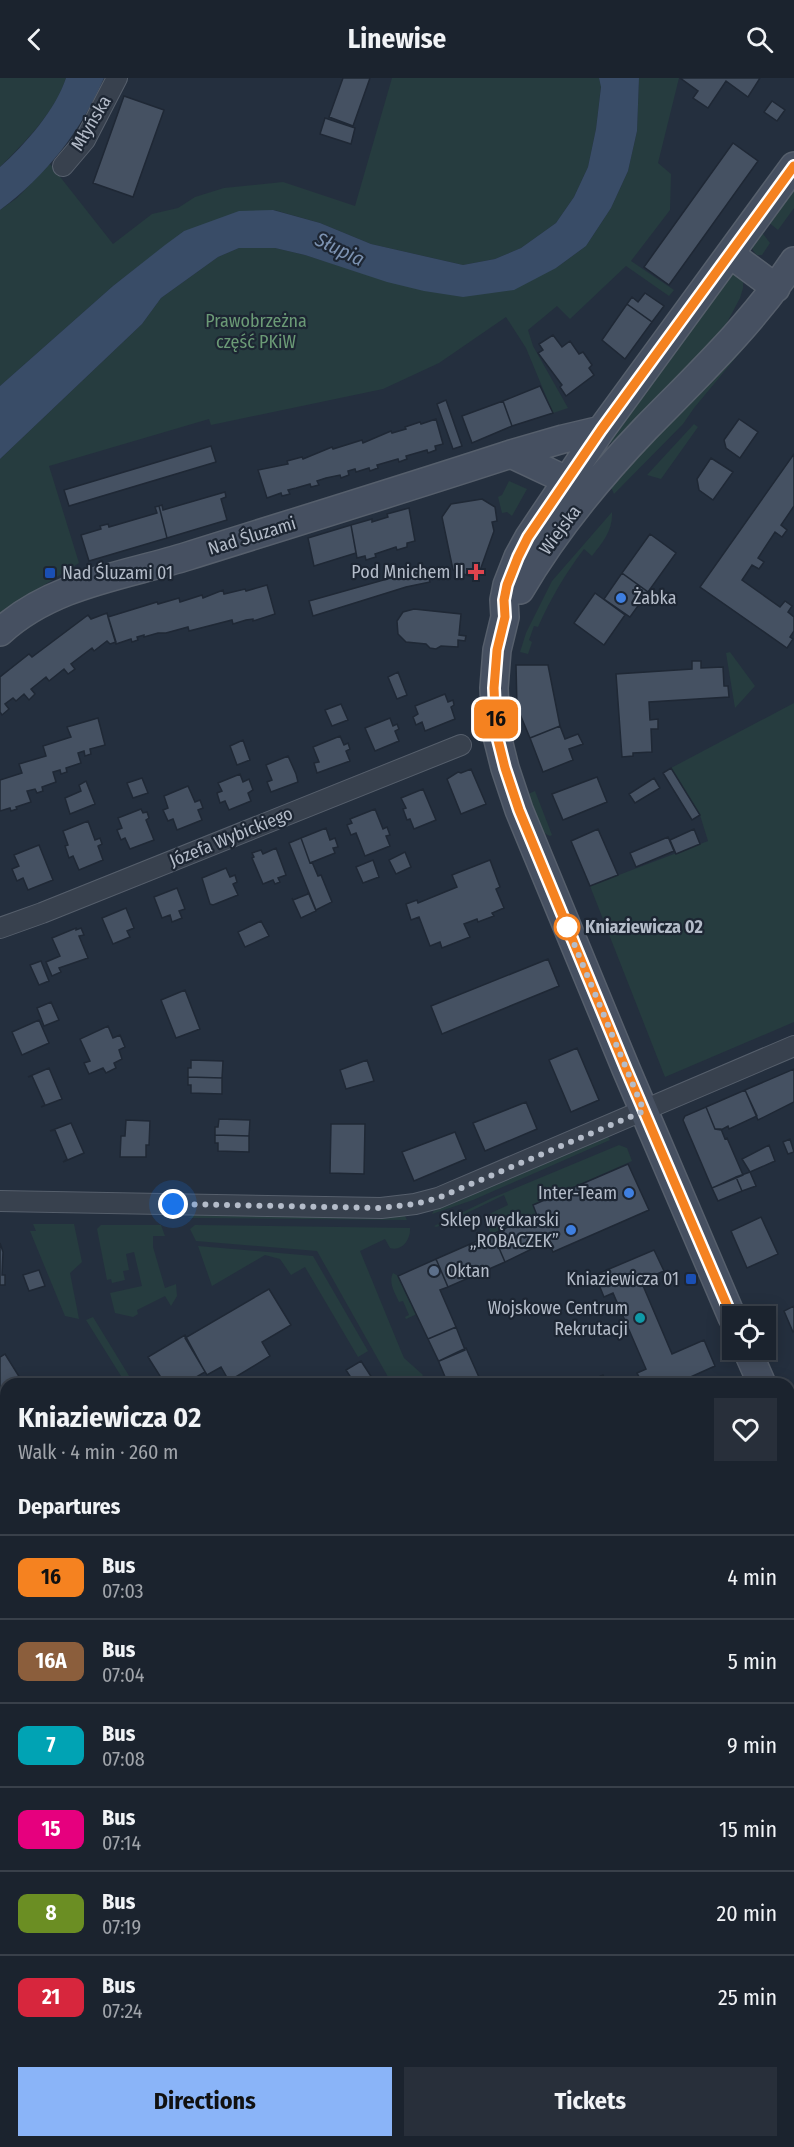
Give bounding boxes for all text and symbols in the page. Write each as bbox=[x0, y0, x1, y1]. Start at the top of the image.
icon: back bbox=[18, 23, 51, 56]
text: Linewise bbox=[348, 23, 446, 55]
icon: search bbox=[743, 23, 776, 56]
street label: Młyńska bbox=[66, 91, 116, 154]
water label: Słupia bbox=[311, 226, 368, 271]
park label: Prawobrzeżna część PKiW bbox=[205, 310, 307, 353]
street label: Wiejska bbox=[534, 501, 586, 559]
street label: Nad Śluzami bbox=[205, 512, 299, 560]
place label: Pod Mnichem II bbox=[351, 561, 464, 583]
place label: Nad Śluzami 01 bbox=[62, 562, 173, 584]
marker: Pod Mnichem II bbox=[469, 565, 483, 579]
marker: Nad Śluzami 01 bbox=[43, 566, 57, 580]
place label: Żabka bbox=[633, 587, 677, 609]
marker: Żabka bbox=[614, 591, 628, 605]
line badge: 16 bbox=[469, 700, 523, 738]
text: 16 bbox=[486, 706, 506, 732]
street label: Józefa Wybickiego bbox=[166, 802, 296, 872]
marker: Kniaziewicza 02 bbox=[554, 914, 580, 940]
place label: Kniaziewicza 02 bbox=[585, 916, 703, 938]
place label: Inter-Team bbox=[538, 1182, 617, 1204]
marker: Inter-Team bbox=[622, 1186, 636, 1200]
your location bbox=[158, 1189, 188, 1219]
place label: Sklep wędkarski „ROBACZEK” bbox=[440, 1209, 559, 1252]
marker: Sklep wędkarski „ROBACZEK” bbox=[564, 1223, 578, 1237]
place label: Oktan bbox=[446, 1260, 490, 1282]
marker: Oktan bbox=[427, 1264, 441, 1278]
place label: Kniaziewicza 01 bbox=[566, 1268, 679, 1290]
marker: Kniaziewicza 01 bbox=[684, 1272, 698, 1286]
place label: Wojskowe Centrum Rekrutacji bbox=[488, 1297, 628, 1340]
map controls bbox=[722, 1306, 776, 1360]
button: locate bbox=[722, 1306, 776, 1360]
marker: Wojskowe Centrum Rekrutacji bbox=[633, 1311, 647, 1325]
button: heart bbox=[714, 1398, 777, 1461]
text: Kniaziewicza 02 bbox=[18, 1401, 201, 1434]
text: Walk · 4 min · 260 m bbox=[18, 1440, 178, 1464]
text: Departures bbox=[18, 1493, 120, 1520]
text: Bus bbox=[102, 1552, 135, 1579]
text: 16 bbox=[41, 1564, 61, 1590]
text: 4 min bbox=[727, 1564, 777, 1591]
text: 07:03 bbox=[102, 1579, 144, 1603]
text: Bus bbox=[102, 1636, 135, 1663]
text: 16A bbox=[35, 1648, 67, 1674]
text: 5 min bbox=[728, 1648, 777, 1675]
text: 07:04 bbox=[102, 1663, 145, 1687]
text: Bus bbox=[102, 1720, 135, 1747]
text: 7 bbox=[47, 1732, 55, 1758]
text: 9 min bbox=[727, 1732, 777, 1759]
text: 07:08 bbox=[102, 1747, 145, 1771]
text: Bus bbox=[102, 1804, 135, 1831]
text: 15 bbox=[41, 1816, 61, 1842]
text: 15 min bbox=[719, 1816, 777, 1843]
text: 07:14 bbox=[102, 1831, 141, 1855]
text: Bus bbox=[102, 1888, 135, 1915]
text: 8 bbox=[45, 1900, 57, 1926]
text: 20 min bbox=[717, 1900, 777, 1927]
text: 07:19 bbox=[102, 1915, 141, 1939]
text: Bus bbox=[102, 1972, 135, 1999]
text: 21 bbox=[42, 1984, 60, 2010]
text: 25 min bbox=[718, 1984, 777, 2011]
text: 07:24 bbox=[102, 1999, 143, 2023]
button: Directions bbox=[18, 2067, 392, 2136]
button: Tickets bbox=[404, 2067, 777, 2136]

